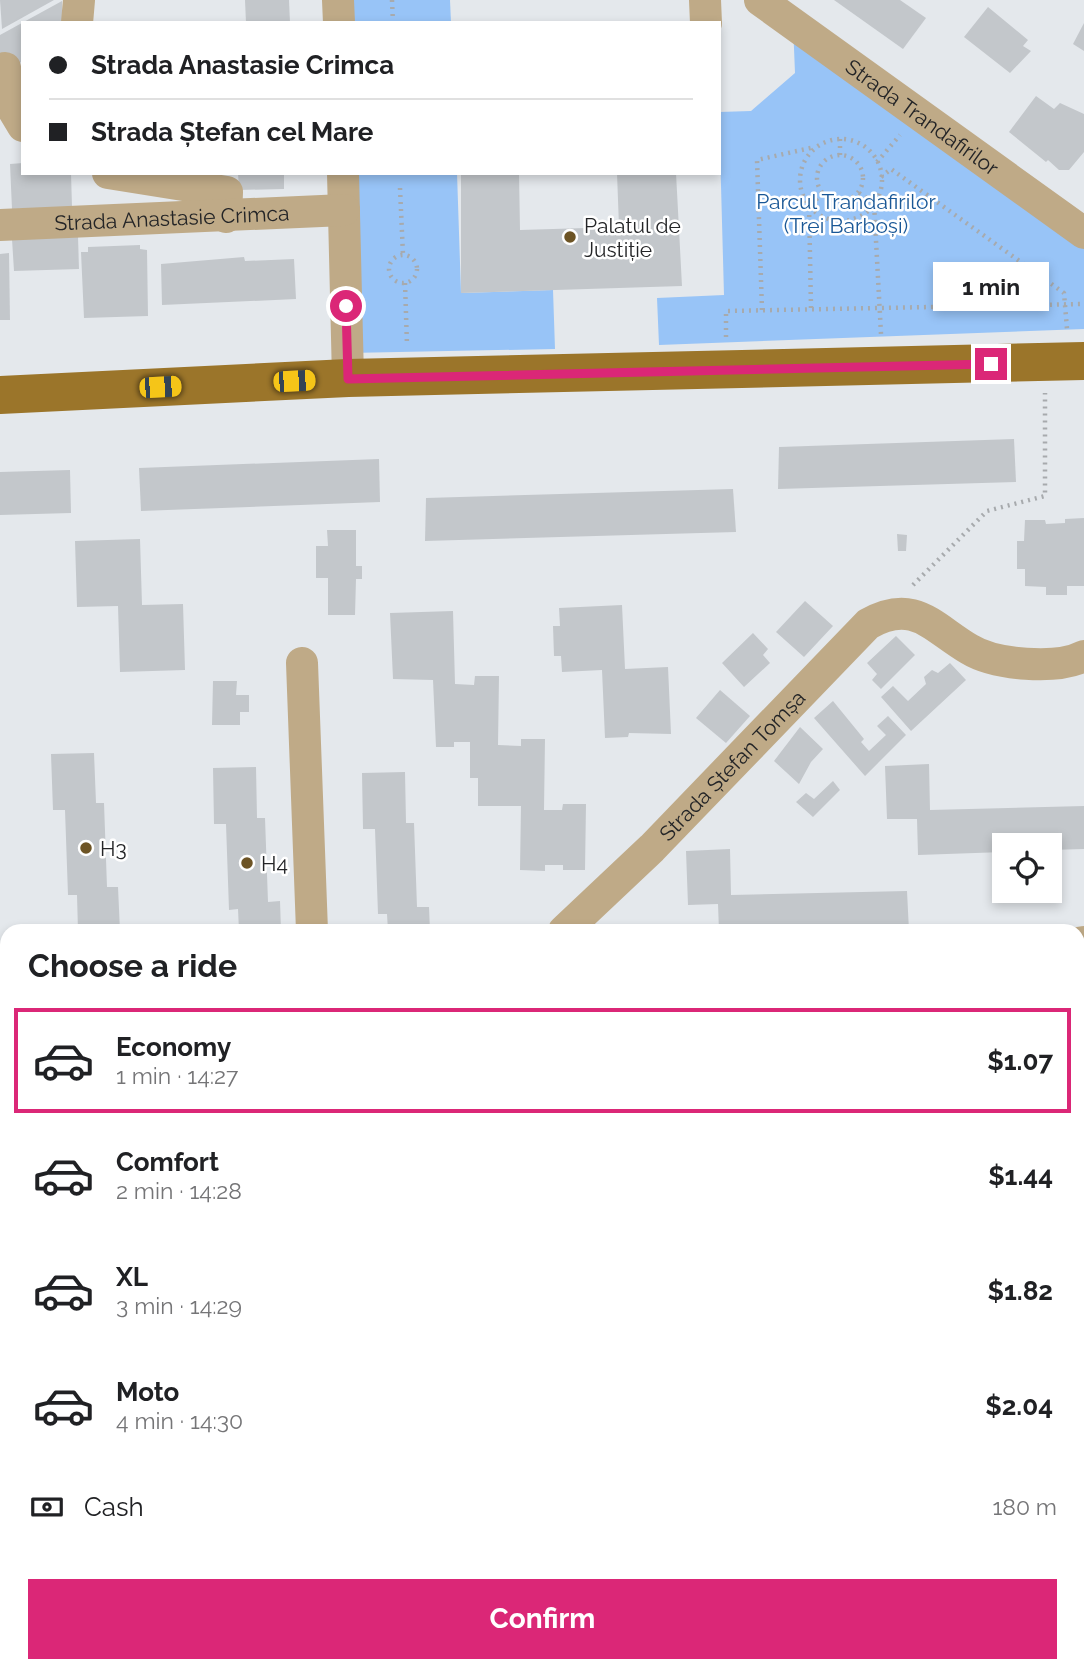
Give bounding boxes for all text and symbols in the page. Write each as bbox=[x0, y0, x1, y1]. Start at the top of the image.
text: Strada Anastasie Crimca bbox=[91, 50, 394, 80]
street label: Strada Trandafirilor bbox=[841, 53, 1004, 180]
text: Strada Ștefan cel Mare bbox=[91, 117, 373, 147]
park label: Parcul Trandafirilor (Trei Barboși) bbox=[756, 189, 936, 238]
street label: Strada Anastasie Crimca bbox=[54, 200, 290, 235]
place label: Palatul de Justiție bbox=[584, 213, 681, 262]
marker: Palatul de Justiție bbox=[562, 229, 578, 245]
callout: 1 min bbox=[933, 262, 1049, 312]
text: 1 min bbox=[962, 273, 1020, 300]
route start bbox=[330, 290, 362, 322]
route end bbox=[975, 348, 1007, 380]
car bbox=[273, 369, 316, 393]
car bbox=[139, 375, 182, 399]
street label: Strada Ștefan Tomșa bbox=[654, 685, 810, 846]
map controls bbox=[992, 833, 1062, 903]
button: locate bbox=[992, 833, 1062, 903]
place label: H3 bbox=[100, 836, 127, 861]
marker: H3 bbox=[78, 840, 94, 856]
place label: H4 bbox=[261, 851, 288, 876]
marker: H4 bbox=[239, 855, 255, 871]
text: Choose a ride bbox=[28, 947, 237, 984]
icon: car bbox=[32, 1029, 95, 1092]
text: Economy bbox=[116, 1032, 231, 1062]
text: $1.07 bbox=[987, 1046, 1053, 1076]
text: 1 min · 14:27 bbox=[116, 1062, 238, 1089]
icon: car bbox=[32, 1144, 95, 1207]
text: Comfort bbox=[116, 1147, 219, 1177]
text: $1.44 bbox=[988, 1161, 1053, 1191]
text: 2 min · 14:28 bbox=[116, 1177, 242, 1204]
icon: car bbox=[32, 1259, 95, 1322]
text: XL bbox=[116, 1262, 148, 1292]
text: $1.82 bbox=[987, 1276, 1053, 1306]
text: 3 min · 14:29 bbox=[116, 1292, 242, 1319]
icon: car bbox=[32, 1374, 95, 1437]
text: Moto bbox=[116, 1377, 179, 1407]
text: $2.04 bbox=[985, 1391, 1053, 1421]
text: 4 min · 14:30 bbox=[116, 1407, 243, 1434]
icon: cash bbox=[28, 1488, 66, 1526]
text: Cash bbox=[84, 1492, 144, 1522]
text: 180 m bbox=[992, 1493, 1057, 1520]
button: Confirm bbox=[28, 1579, 1057, 1659]

